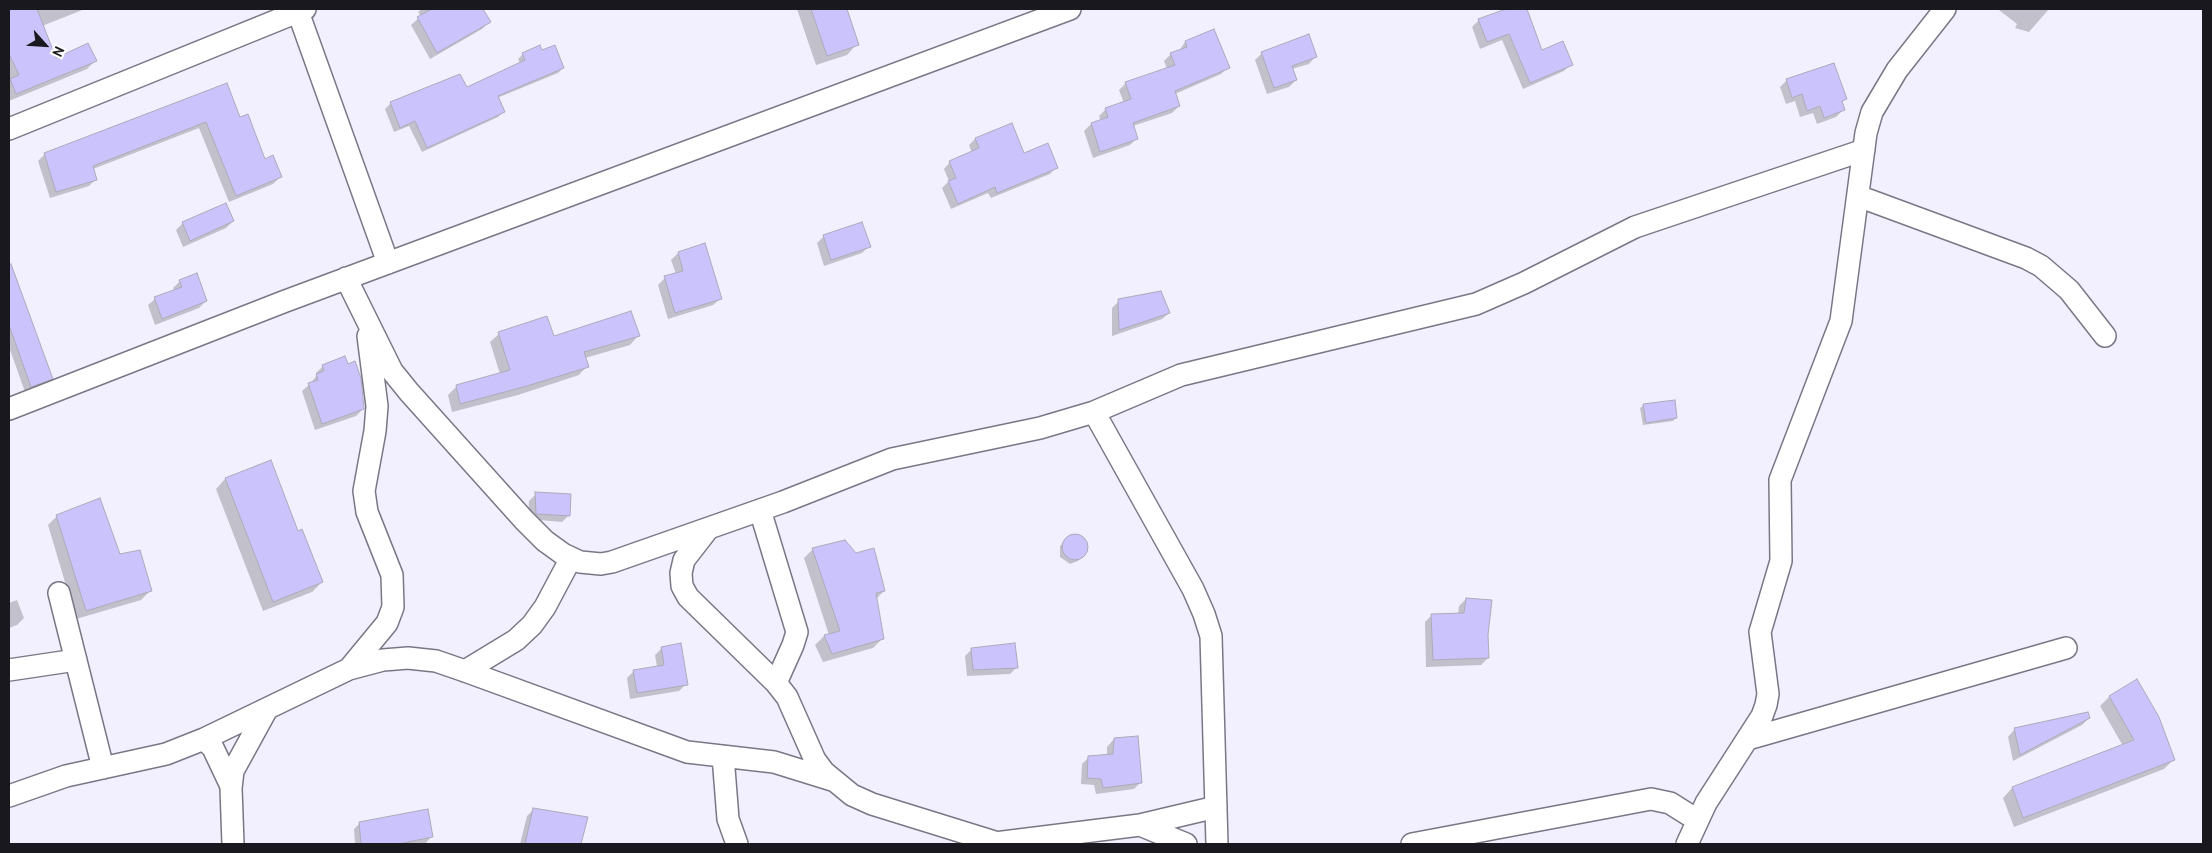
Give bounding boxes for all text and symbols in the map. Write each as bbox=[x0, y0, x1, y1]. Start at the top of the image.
north arrow bbox=[20, 20, 70, 70]
text: N bbox=[48, 43, 69, 60]

